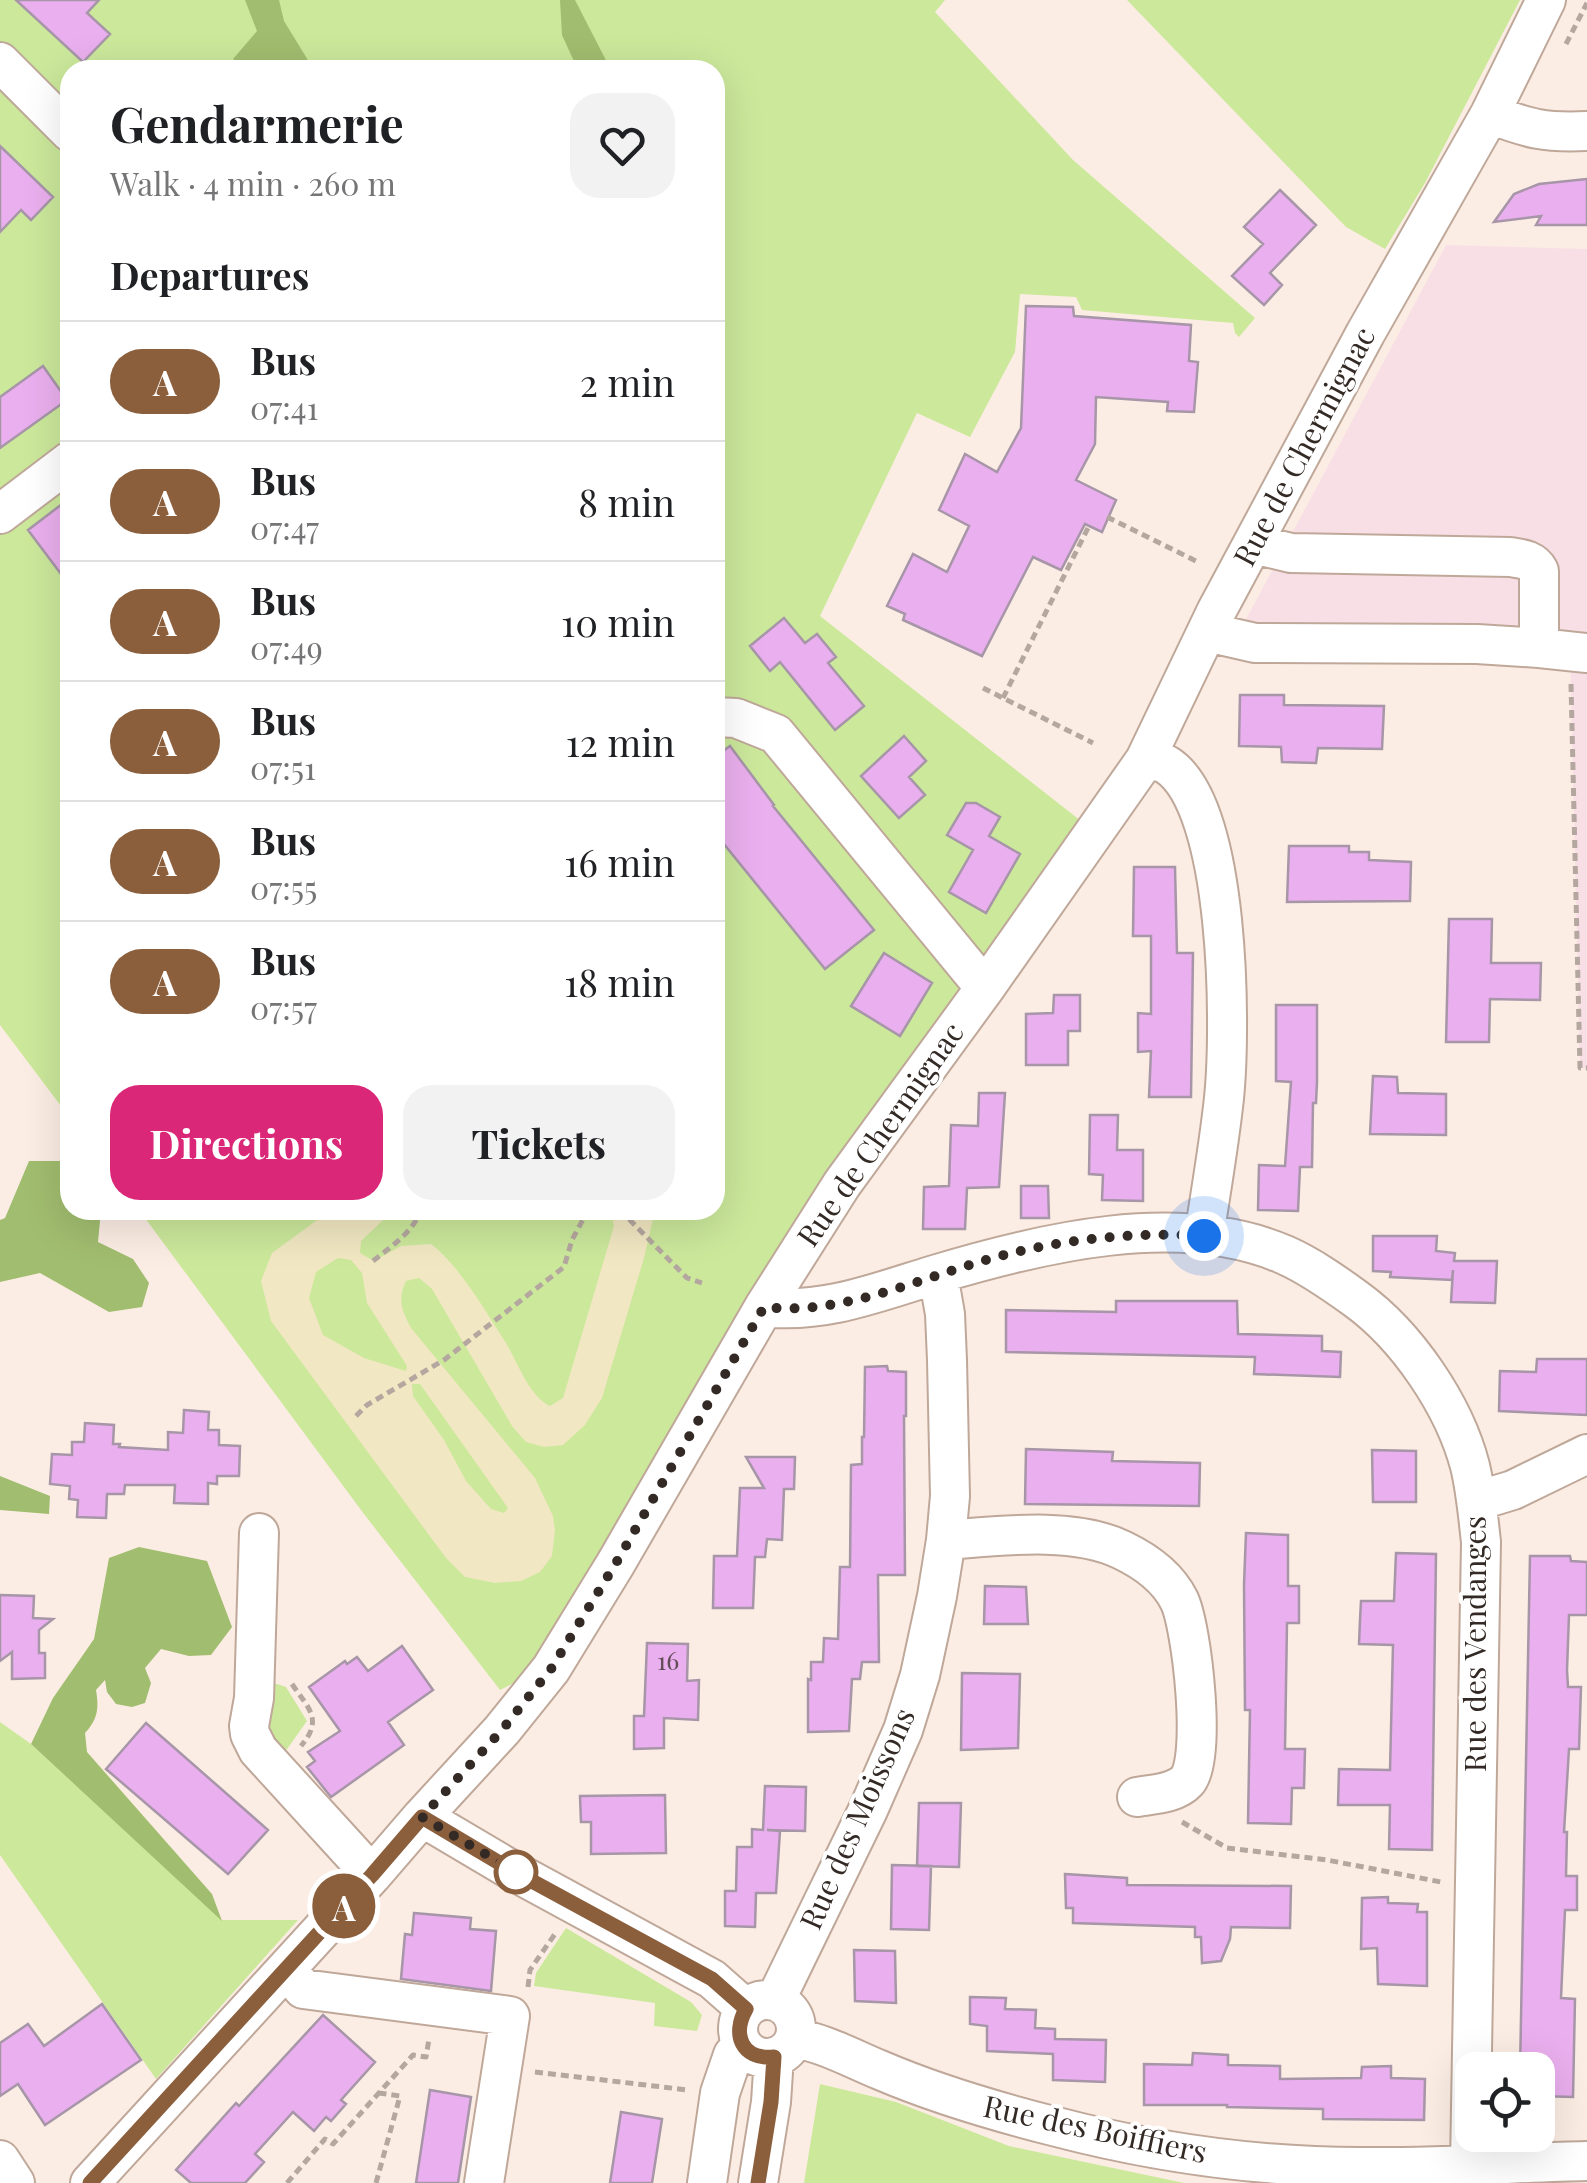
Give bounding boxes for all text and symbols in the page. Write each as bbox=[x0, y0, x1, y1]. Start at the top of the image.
text: Gendarmerie bbox=[110, 91, 404, 155]
button: heart bbox=[570, 93, 675, 198]
text: Walk · 4 min · 260 m bbox=[110, 161, 396, 204]
text: Departures bbox=[110, 249, 309, 300]
street label: Rue de Chermignac bbox=[1223, 320, 1383, 572]
text: Bus bbox=[250, 334, 316, 385]
text: 2 min bbox=[580, 356, 675, 407]
text: A bbox=[153, 358, 177, 405]
text: 07:41 bbox=[250, 385, 318, 428]
text: Bus bbox=[250, 454, 316, 505]
text: 8 min bbox=[578, 476, 675, 527]
text: A bbox=[153, 478, 177, 525]
text: 07:47 bbox=[250, 505, 319, 548]
text: Bus bbox=[250, 574, 316, 625]
text: 10 min bbox=[561, 596, 675, 647]
text: A bbox=[153, 598, 177, 645]
text: 07:49 bbox=[250, 625, 323, 668]
text: Bus bbox=[250, 694, 316, 745]
text: 12 min bbox=[566, 716, 675, 767]
text: A bbox=[153, 718, 177, 765]
text: 07:51 bbox=[250, 745, 316, 788]
text: Bus bbox=[250, 814, 316, 865]
text: 16 min bbox=[564, 836, 675, 887]
text: A bbox=[153, 838, 177, 885]
text: 07:55 bbox=[250, 865, 317, 908]
text: Bus bbox=[250, 934, 316, 985]
text: 18 min bbox=[564, 956, 675, 1007]
text: A bbox=[153, 958, 177, 1005]
text: 07:57 bbox=[250, 985, 317, 1028]
street label: Rue de Chermignac bbox=[787, 1014, 972, 1254]
button: Directions bbox=[110, 1085, 383, 1200]
button: Tickets bbox=[403, 1085, 675, 1200]
your location bbox=[1179, 1211, 1229, 1261]
street label: Rue des Vendanges bbox=[1454, 1516, 1494, 1772]
house number: 16 bbox=[657, 1643, 679, 1676]
street label: Rue des Moissons bbox=[789, 1701, 923, 1935]
unlabelled marker bbox=[495, 1851, 537, 1893]
line badge: A bbox=[312, 1874, 376, 1938]
text: A bbox=[332, 1883, 356, 1930]
map controls bbox=[1455, 2052, 1555, 2152]
button: locate bbox=[1455, 2052, 1555, 2152]
street label: Rue des Boiffiers bbox=[980, 2085, 1211, 2171]

